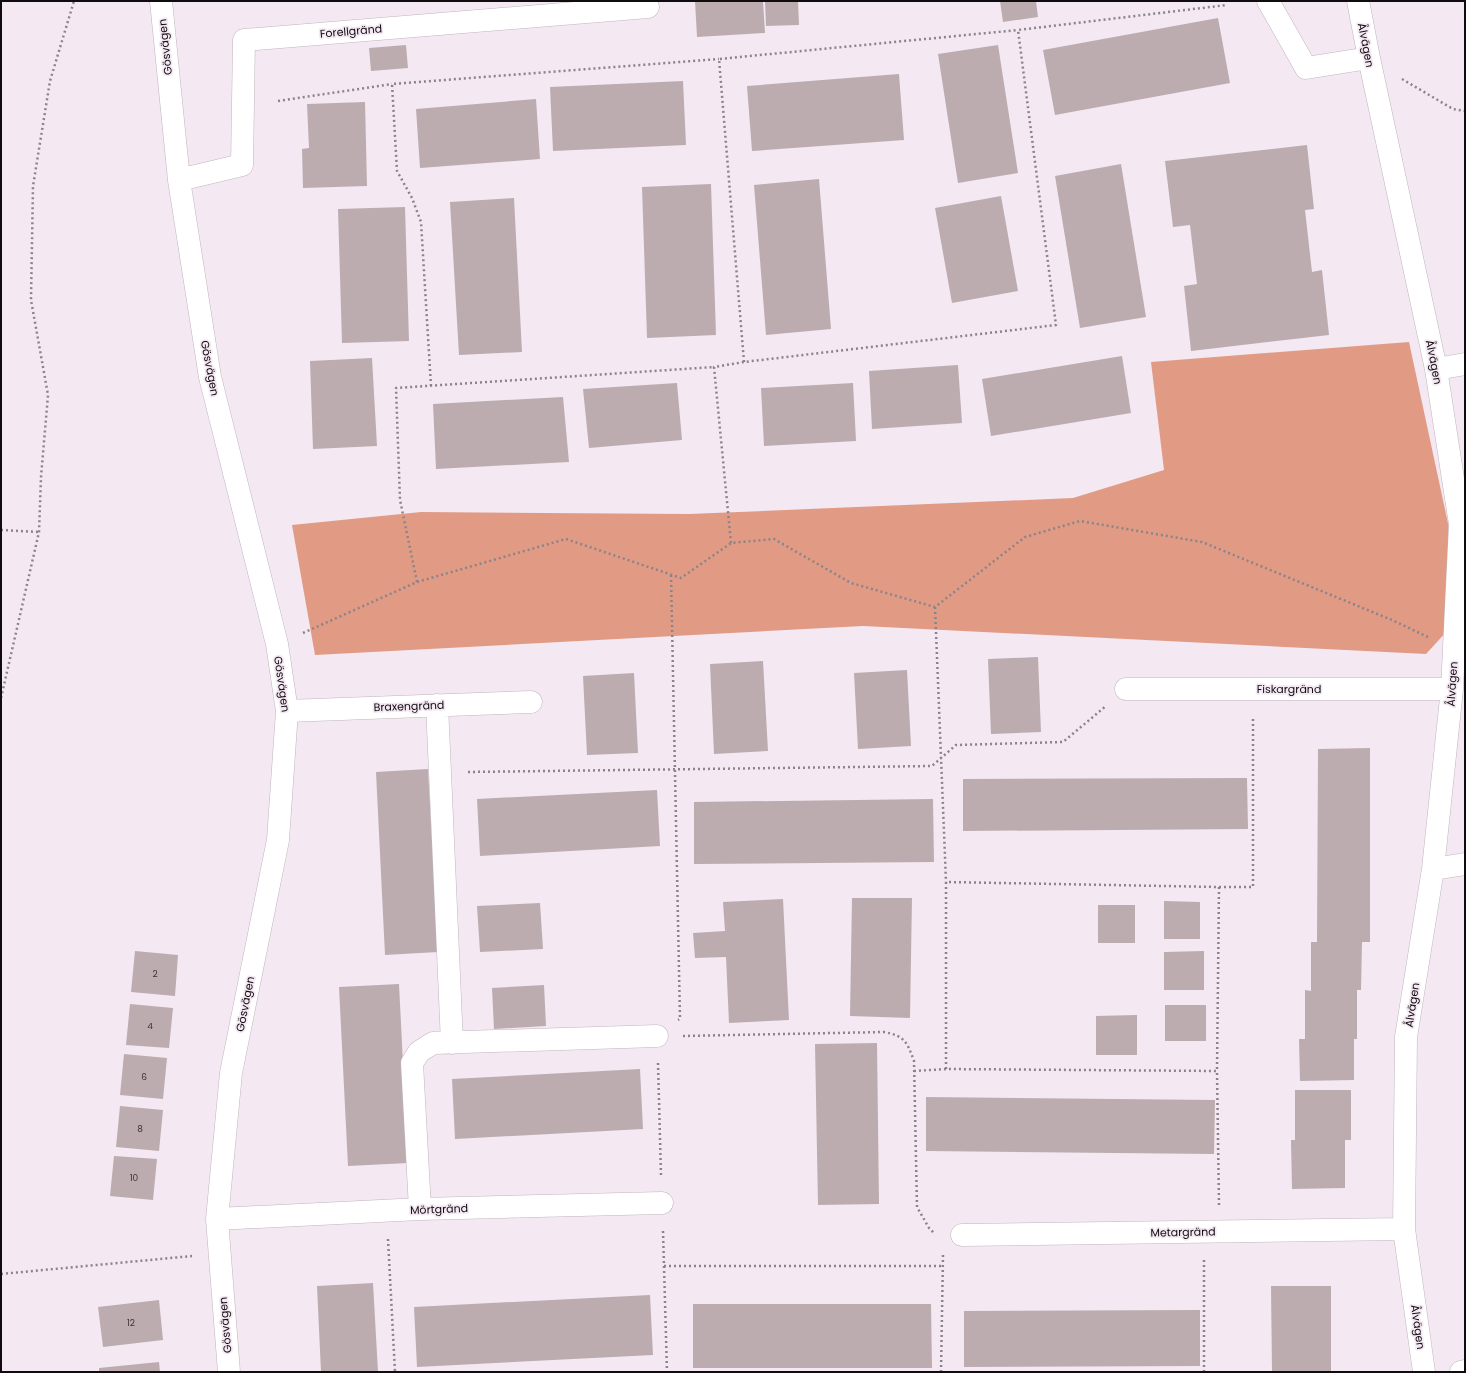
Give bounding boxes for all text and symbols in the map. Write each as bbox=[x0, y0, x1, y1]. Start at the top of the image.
street label: Gösvägen bbox=[154, 18, 176, 76]
street label: Forellgränd bbox=[319, 20, 383, 42]
street label: Ålvägen bbox=[1354, 21, 1378, 69]
street label: Ålvägen bbox=[1422, 338, 1446, 386]
street label: Gösvägen bbox=[197, 339, 223, 397]
street label: Gösvägen bbox=[270, 655, 294, 713]
street label: Ålvägen bbox=[1442, 661, 1462, 707]
street label: Fiskargränd bbox=[1257, 681, 1321, 697]
street label: Braxengränd bbox=[373, 697, 445, 715]
house number: 2 bbox=[152, 968, 158, 980]
street label: Gösvägen bbox=[232, 975, 258, 1033]
street label: Ålvägen bbox=[1401, 982, 1423, 1028]
house number: 4 bbox=[147, 1020, 153, 1032]
house number: 6 bbox=[141, 1071, 147, 1083]
house number: 8 bbox=[137, 1123, 143, 1135]
house number: 10 bbox=[130, 1172, 139, 1184]
street label: Mörtgränd bbox=[410, 1200, 468, 1218]
street label: Metargränd bbox=[1150, 1223, 1216, 1241]
street label: Gösvägen bbox=[215, 1296, 235, 1354]
street label: Ålvägen bbox=[1407, 1304, 1429, 1350]
house number: 12 bbox=[127, 1317, 135, 1329]

